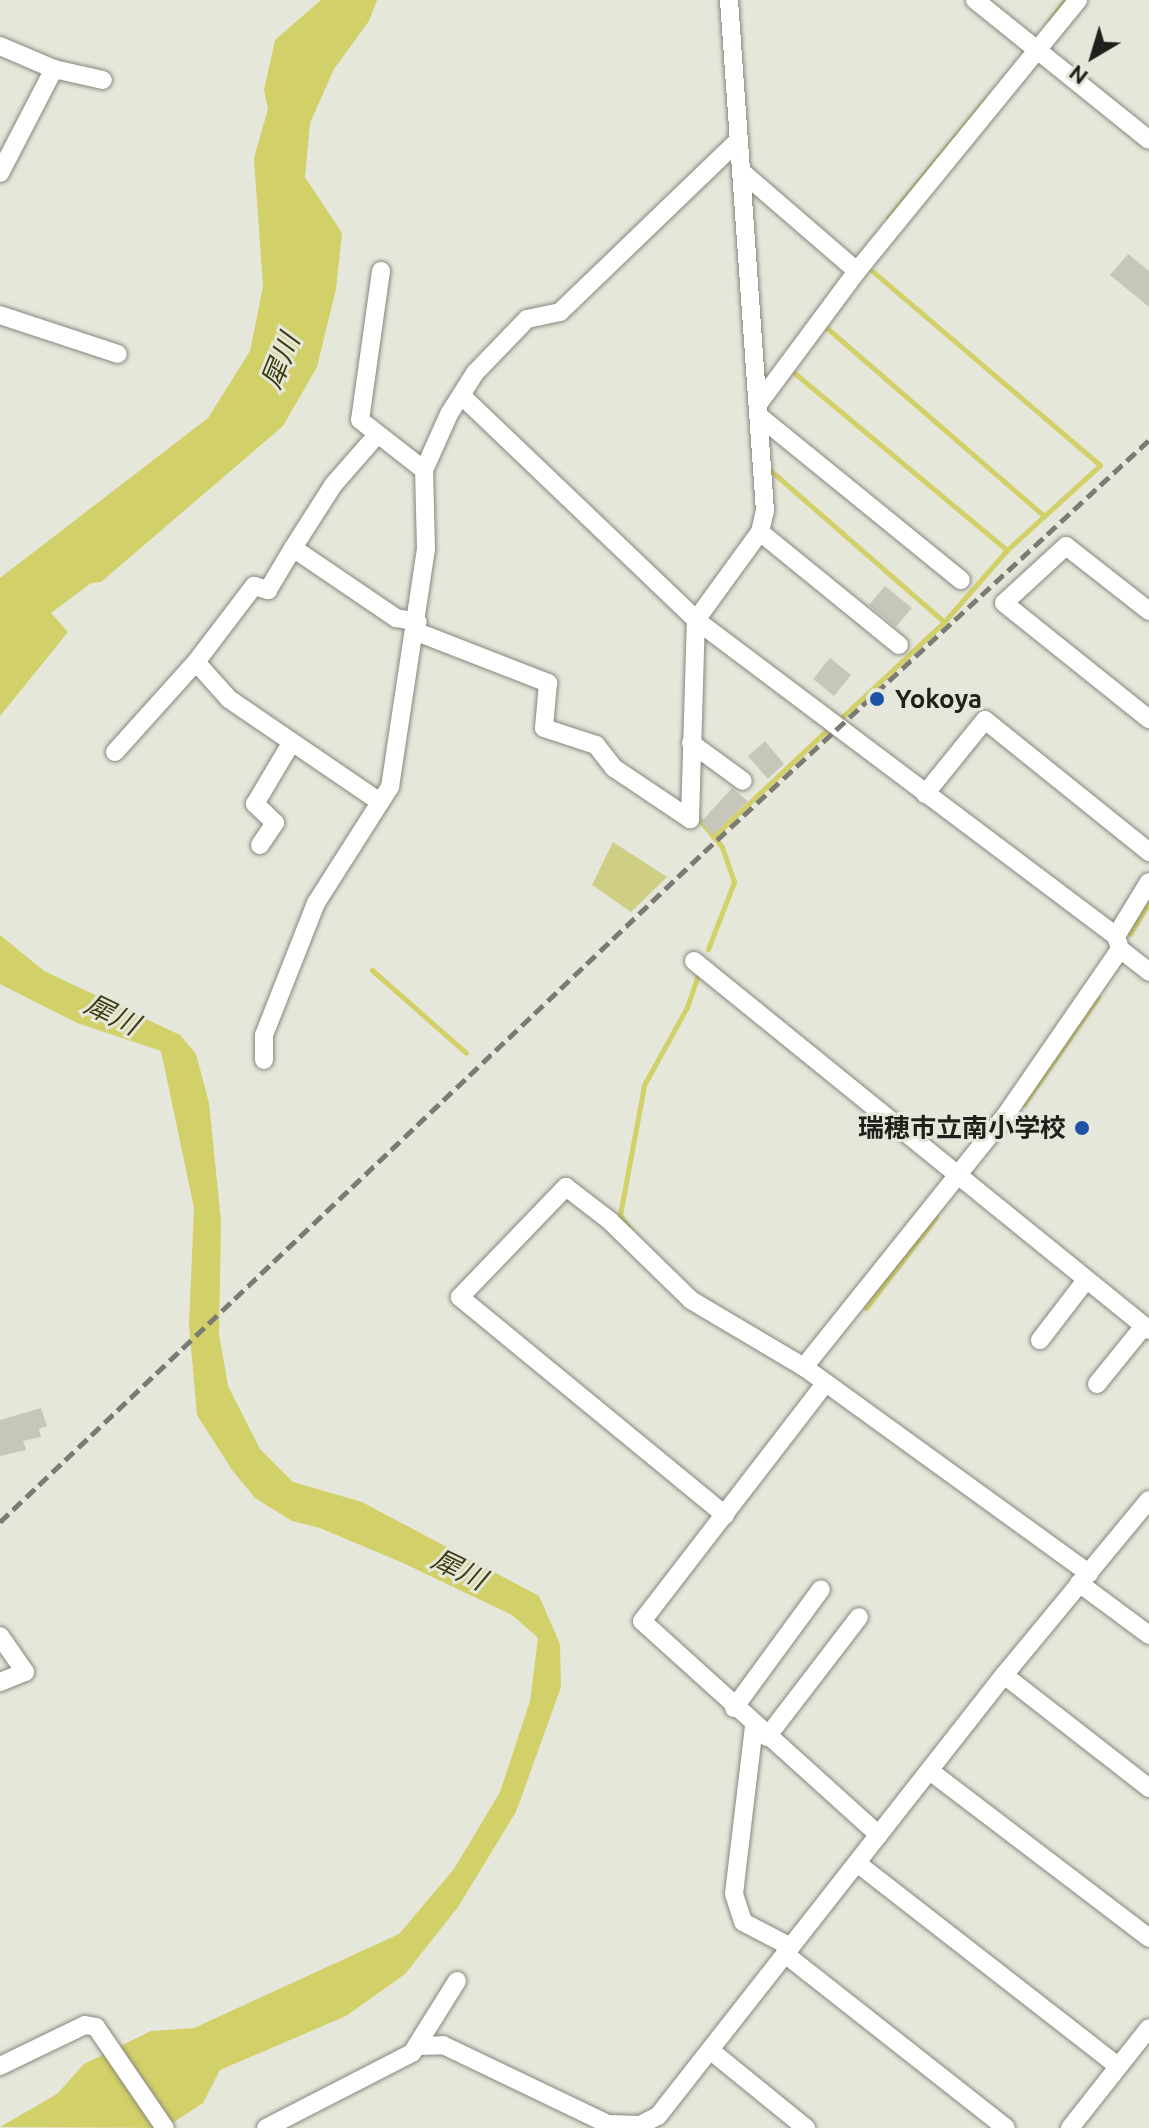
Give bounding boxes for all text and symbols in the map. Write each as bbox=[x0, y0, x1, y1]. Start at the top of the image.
north arrow bbox=[1053, 16, 1133, 96]
text: N bbox=[1064, 60, 1092, 90]
water label: 犀川 bbox=[254, 329, 306, 393]
place label: Yokoya bbox=[895, 683, 982, 715]
marker: Yokoya bbox=[866, 688, 888, 710]
water label: 犀川 bbox=[79, 987, 145, 1041]
place label: 瑞穂市立南小学校 bbox=[858, 1112, 1066, 1144]
marker: 瑞穂市立南小学校 bbox=[1073, 1119, 1091, 1137]
water label: 犀川 bbox=[426, 1542, 492, 1596]

